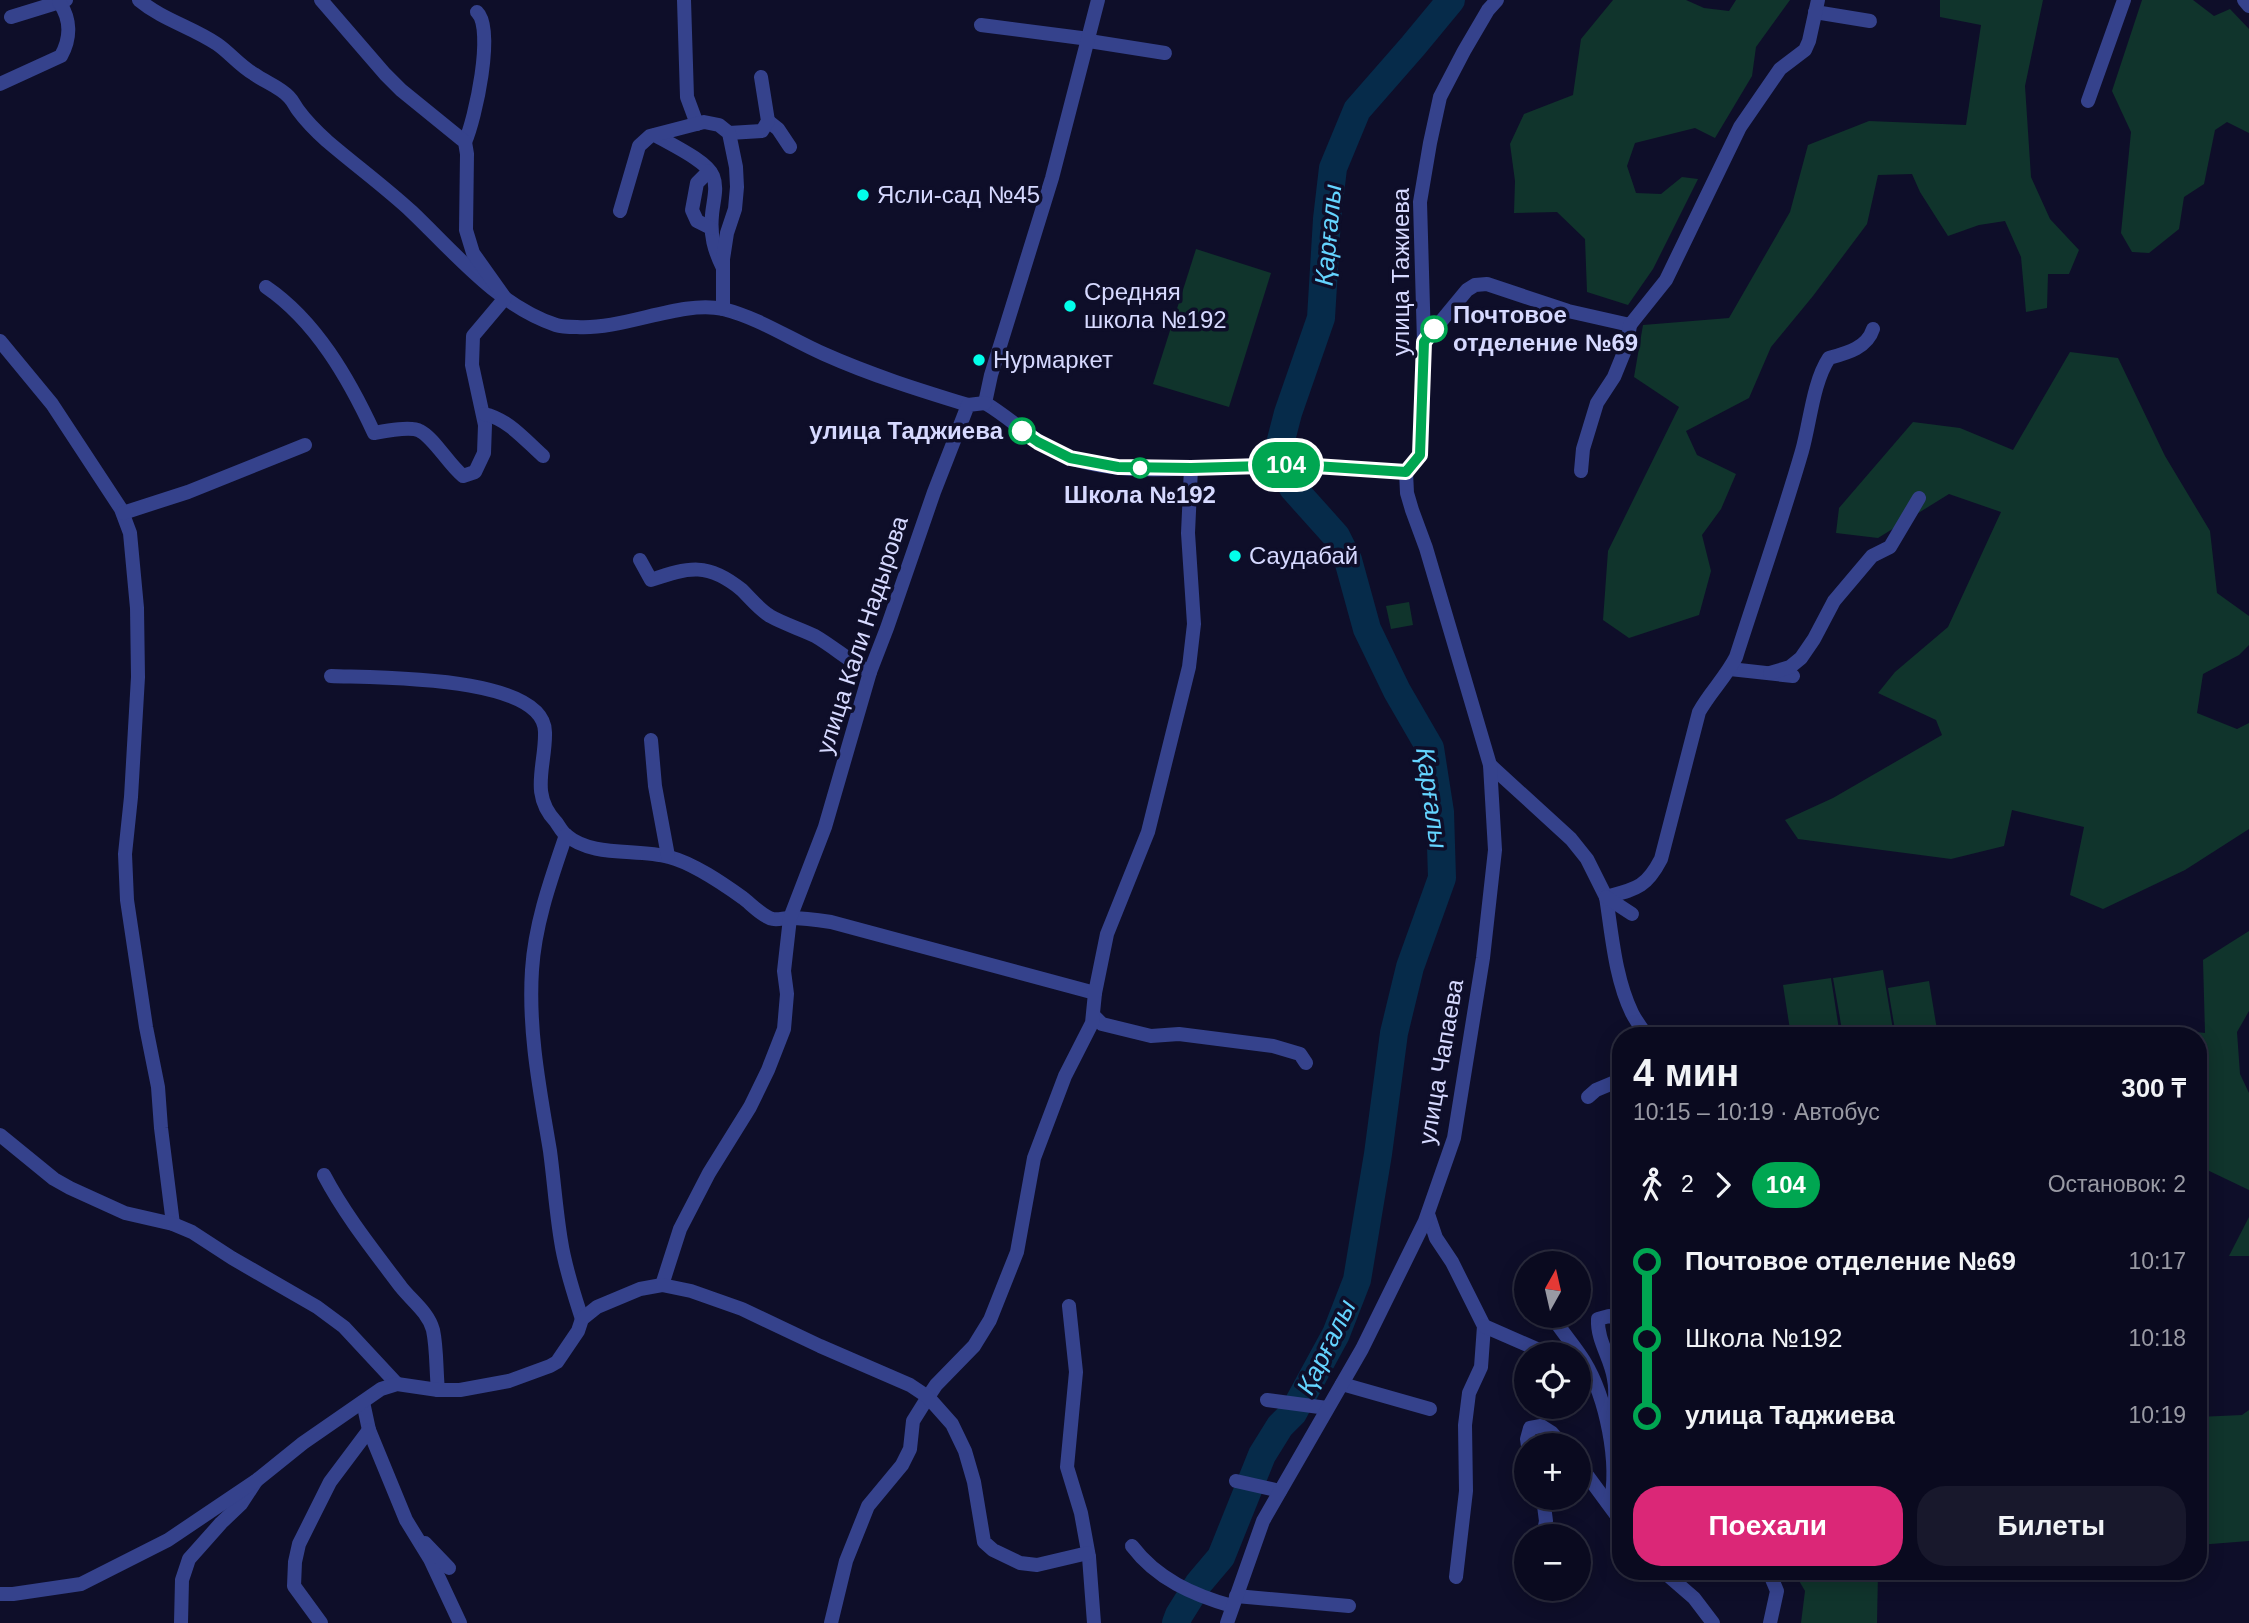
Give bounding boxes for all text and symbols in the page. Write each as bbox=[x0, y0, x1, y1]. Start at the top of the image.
place label: Ясли-сад №45 bbox=[877, 181, 1040, 208]
water label: Қарғалы bbox=[1309, 183, 1347, 287]
marker: Ясли-сад №45 bbox=[855, 187, 871, 203]
street label: улица Тажиева bbox=[1387, 187, 1414, 356]
place label: Средняя школа №192 bbox=[1084, 278, 1227, 333]
marker: Средняя школа №192 bbox=[1062, 298, 1078, 314]
place label: Почтовое отделение №69 bbox=[1453, 301, 1638, 356]
marker: Почтовое отделение №69 bbox=[1421, 316, 1447, 342]
place label: Нурмаркет bbox=[993, 346, 1113, 373]
marker: Нурмаркет bbox=[971, 352, 987, 368]
place label: улица Таджиева bbox=[809, 417, 1004, 444]
marker: улица Таджиева bbox=[1009, 418, 1035, 444]
line badge: 104 bbox=[1246, 442, 1326, 488]
text: 104 bbox=[1266, 451, 1306, 478]
marker: Школа №192 bbox=[1130, 458, 1150, 478]
place label: Школа №192 bbox=[1064, 481, 1216, 508]
street label: улица Кали Надырова bbox=[810, 512, 913, 757]
place label: Саудабай bbox=[1249, 542, 1358, 569]
marker: Саудабай bbox=[1227, 548, 1243, 564]
water label: Қарғалы bbox=[1410, 745, 1454, 851]
street label: улица Чапаева bbox=[1413, 976, 1468, 1147]
text: 4 мин bbox=[1633, 1052, 1739, 1094]
text: 300 ₸ bbox=[2121, 1073, 2186, 1103]
text: 10:15 – 10:19 · Автобус bbox=[1633, 1099, 1880, 1125]
icon: walk bbox=[1633, 1166, 1671, 1204]
icon: forward bbox=[1704, 1166, 1742, 1204]
text: 2 bbox=[1681, 1171, 1694, 1197]
text: 104 bbox=[1766, 1171, 1806, 1198]
text: Остановок: 2 bbox=[2048, 1171, 2186, 1197]
text: Почтовое отделение №69 bbox=[1685, 1246, 2016, 1276]
text: 10:17 bbox=[2128, 1248, 2186, 1274]
north arrow bbox=[1514, 1251, 1591, 1328]
map controls bbox=[1514, 1251, 1591, 1601]
water label: Қарғалы bbox=[1290, 1295, 1362, 1399]
text: Школа №192 bbox=[1685, 1323, 1843, 1353]
text: 10:18 bbox=[2128, 1325, 2186, 1351]
button: locate bbox=[1514, 1342, 1591, 1419]
text: улица Таджиева bbox=[1685, 1400, 1895, 1430]
text: 10:19 bbox=[2128, 1402, 2186, 1428]
button: + bbox=[1514, 1433, 1591, 1510]
button: Поехали bbox=[1633, 1486, 1903, 1566]
button: Билеты bbox=[1917, 1486, 2186, 1566]
button: − bbox=[1514, 1524, 1591, 1601]

